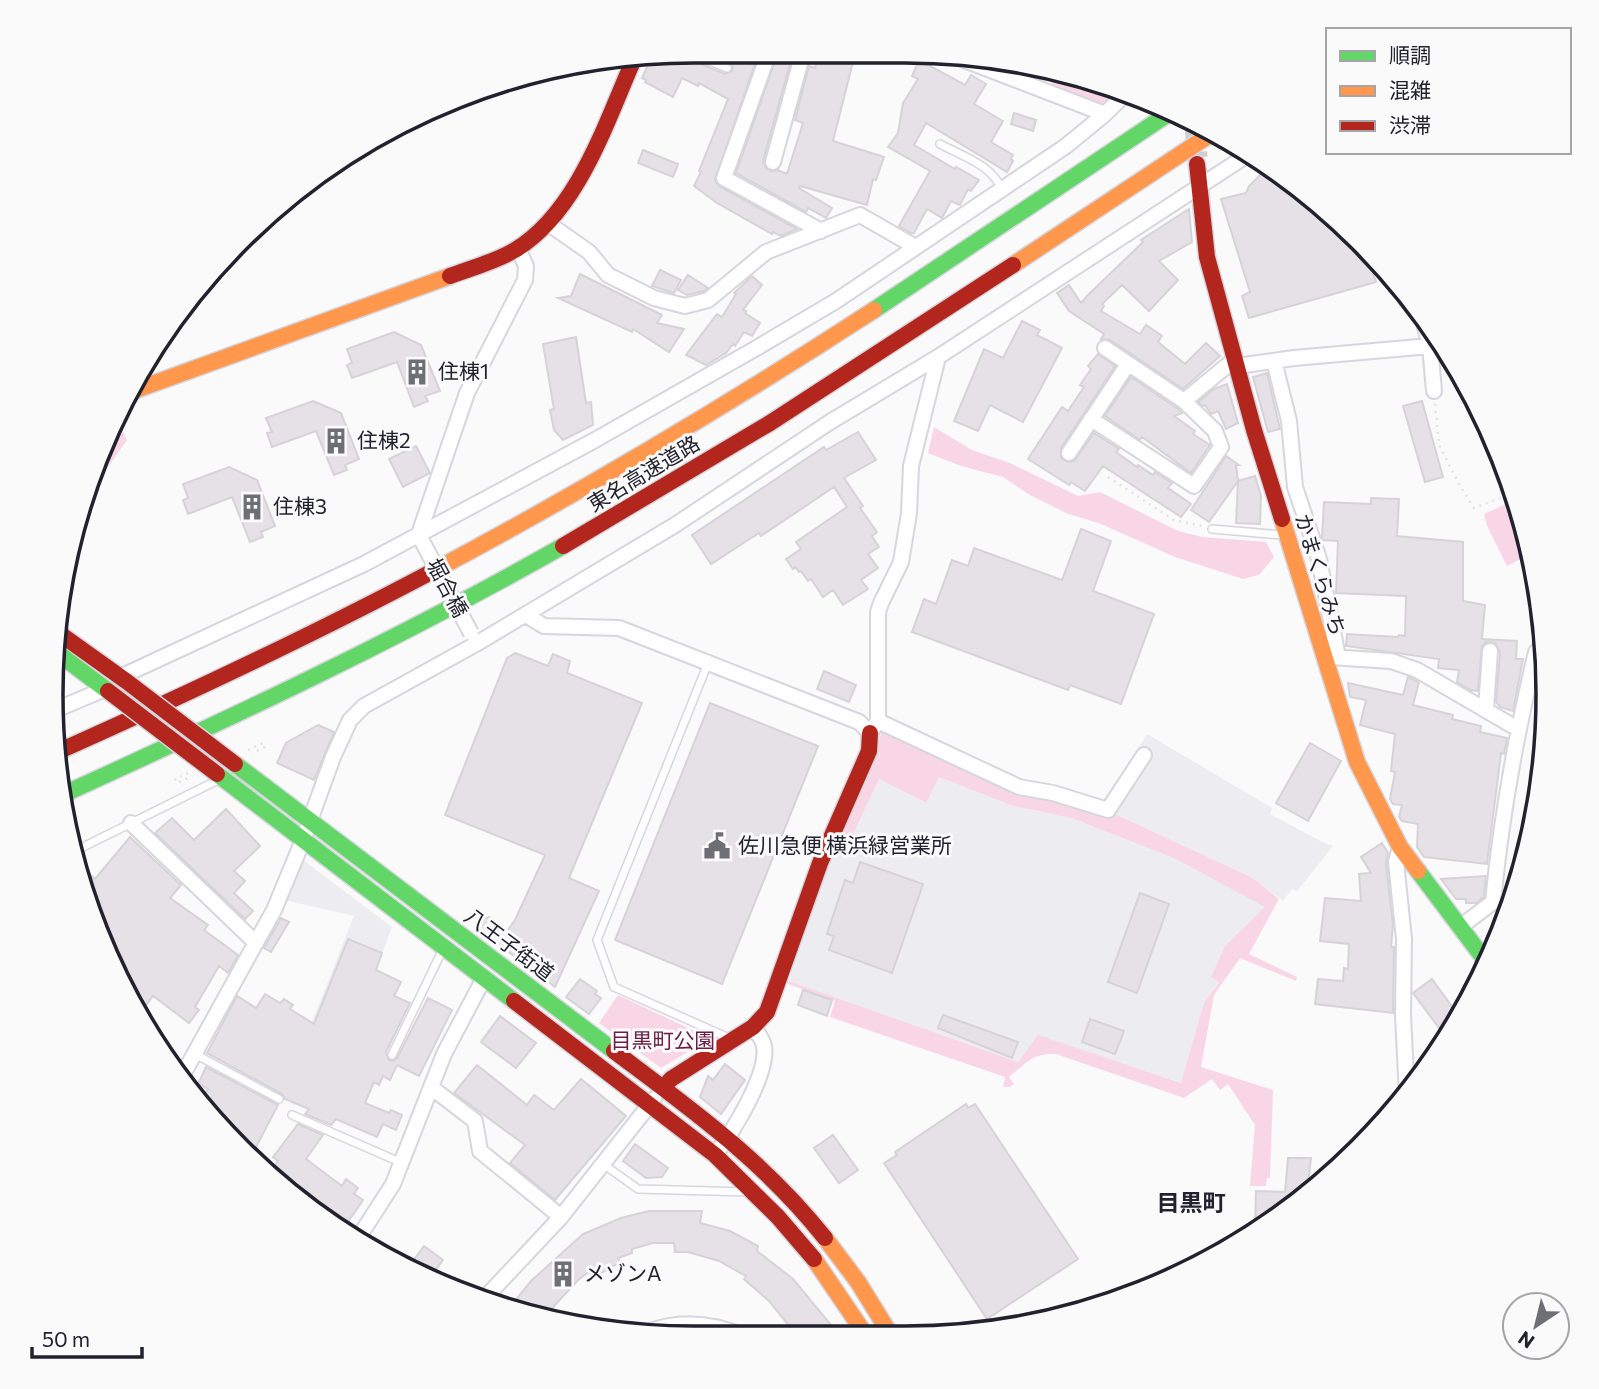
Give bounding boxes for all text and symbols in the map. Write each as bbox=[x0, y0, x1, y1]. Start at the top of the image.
legend bbox=[1326, 28, 1571, 154]
text: 順調 bbox=[1389, 42, 1431, 67]
text: 混雑 bbox=[1389, 77, 1431, 102]
text: 渋滞 bbox=[1389, 112, 1431, 137]
building icon: 住棟1 bbox=[402, 357, 432, 387]
place label: 住棟1 bbox=[438, 358, 489, 383]
building icon: 住棟2 bbox=[321, 426, 351, 456]
place label: 住棟2 bbox=[357, 427, 411, 452]
street label: 東名高速道路 bbox=[583, 430, 704, 516]
building icon: 住棟3 bbox=[237, 492, 267, 522]
place label: 住棟3 bbox=[273, 493, 327, 518]
street label: かまくらみち bbox=[1291, 511, 1352, 638]
street label: 堀合橋 bbox=[422, 554, 474, 621]
public building icon: 佐川急便 横浜緑営業所 bbox=[702, 831, 732, 861]
place label: 佐川急便 横浜緑営業所 bbox=[738, 832, 952, 857]
street label: 八王子街道 bbox=[460, 902, 559, 985]
park label: 目黒町公園 bbox=[611, 1027, 716, 1052]
district label: 目黒町 bbox=[1157, 1188, 1226, 1216]
building icon: メゾンA bbox=[548, 1259, 578, 1289]
place label: メゾンA bbox=[584, 1260, 662, 1285]
north arrow bbox=[1501, 1291, 1571, 1361]
scale bar bbox=[32, 1316, 142, 1360]
text: 50 m bbox=[42, 1326, 90, 1351]
text: N bbox=[1514, 1327, 1538, 1354]

